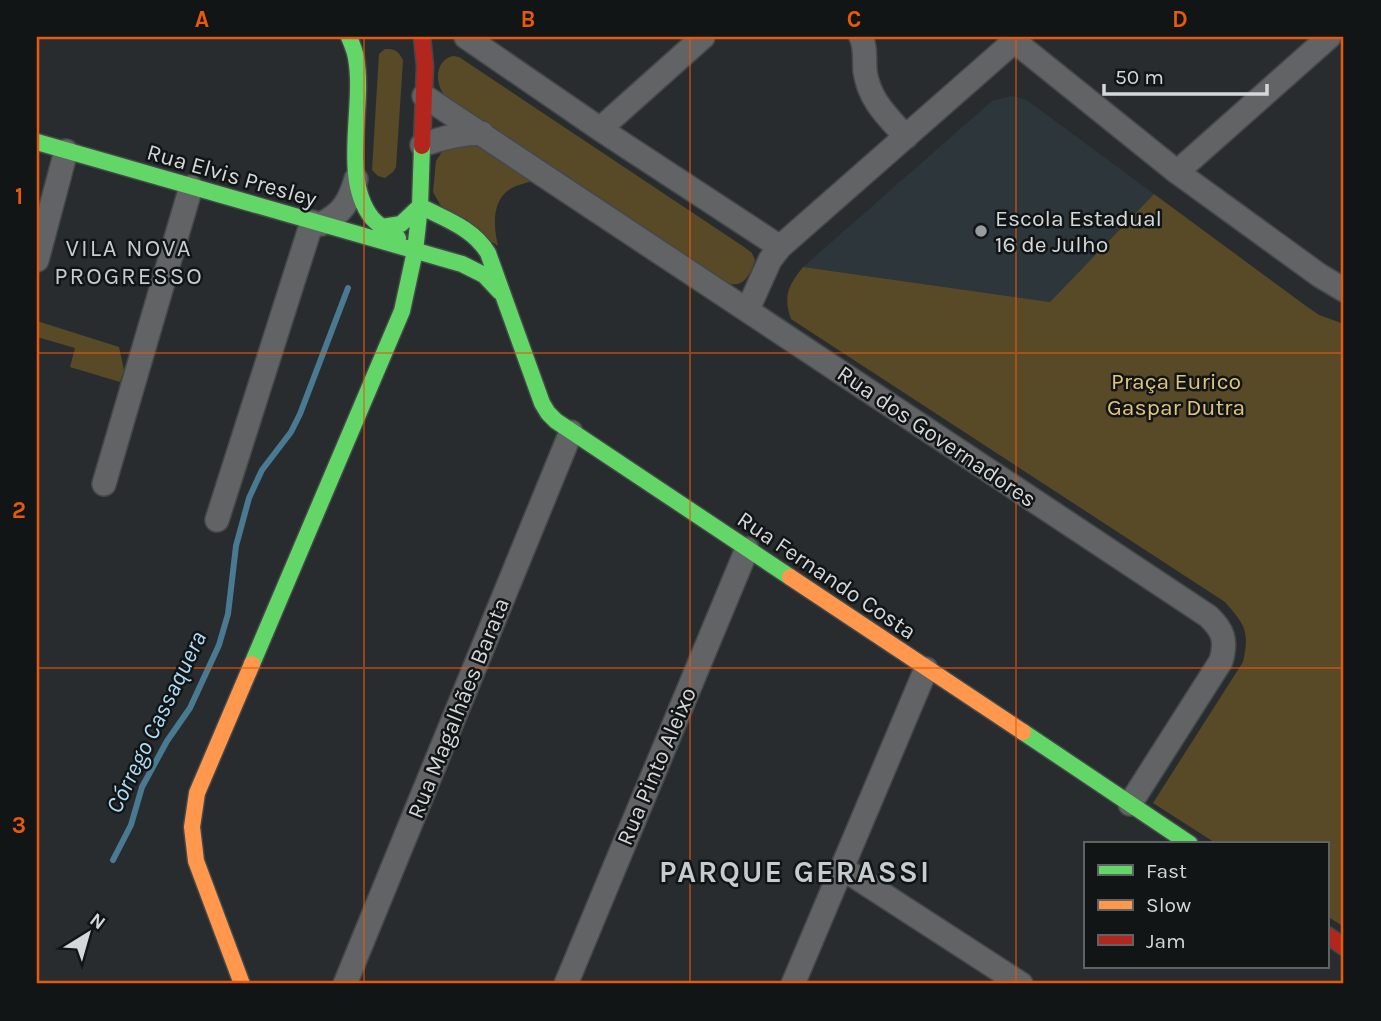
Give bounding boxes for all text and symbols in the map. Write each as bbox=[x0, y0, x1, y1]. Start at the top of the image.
text: A bbox=[195, 6, 209, 33]
text: B bbox=[521, 6, 535, 33]
text: C bbox=[847, 6, 861, 33]
text: D bbox=[1172, 6, 1188, 33]
scale bar bbox=[1104, 52, 1267, 96]
text: 50 m bbox=[1115, 65, 1164, 89]
street label: Rua Elvis Presley bbox=[144, 138, 320, 213]
text: 1 bbox=[15, 183, 23, 210]
place label: Escola Estadual 16 de Julho bbox=[995, 205, 1162, 258]
marker: Escola Estadual 16 de Julho bbox=[973, 223, 989, 239]
district label: VILA NOVA PROGRESSO bbox=[54, 234, 204, 290]
street label: Rua dos Governadores bbox=[832, 360, 1041, 513]
park label: Praça Eurico Gaspar Dutra bbox=[1107, 368, 1245, 421]
text: 2 bbox=[12, 497, 26, 524]
street label: Rua Fernando Costa bbox=[732, 506, 921, 645]
street label: Rua Magalhães Barata bbox=[402, 594, 515, 822]
water label: Córrego Cassaquera bbox=[100, 626, 212, 818]
street label: Rua Pinto Aleixo bbox=[611, 683, 702, 849]
text: 3 bbox=[12, 812, 26, 839]
legend bbox=[1084, 842, 1328, 968]
district label: PARQUE GERASSI bbox=[659, 854, 931, 890]
text: Fast bbox=[1146, 859, 1187, 883]
text: Slow bbox=[1146, 893, 1191, 917]
north arrow bbox=[52, 898, 122, 968]
text: N bbox=[86, 908, 110, 934]
text: Jam bbox=[1146, 929, 1186, 953]

